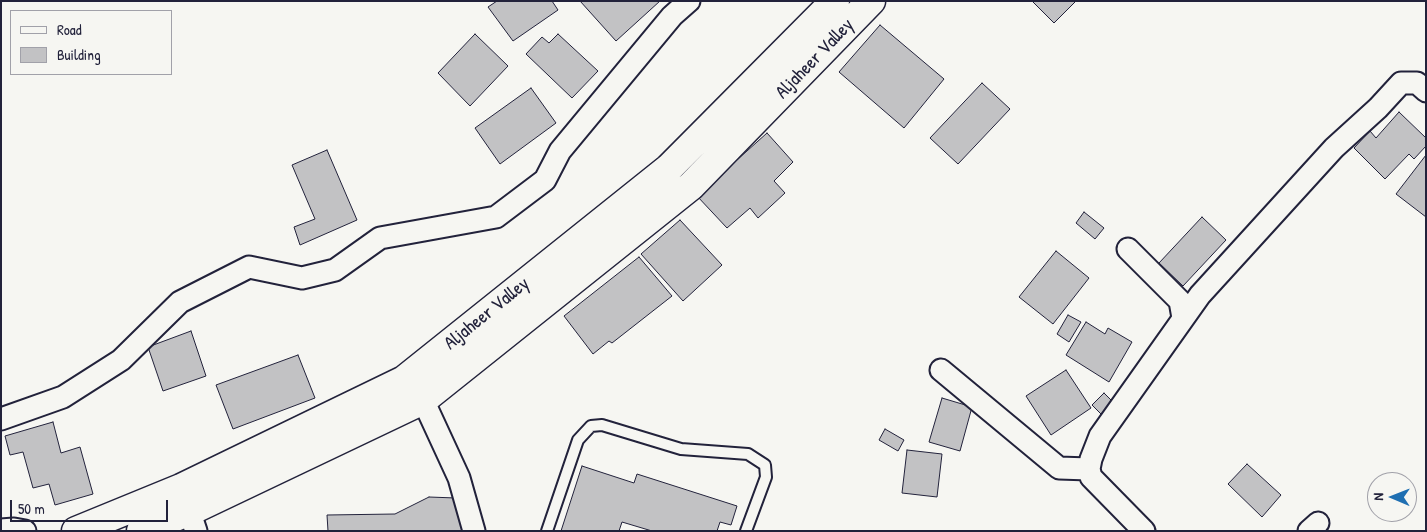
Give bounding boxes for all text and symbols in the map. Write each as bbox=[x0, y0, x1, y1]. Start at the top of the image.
legend bbox=[10, 10, 172, 75]
street label: Aljaheer Valley bbox=[771, 14, 859, 104]
text: Road bbox=[57, 19, 82, 40]
text: Building bbox=[57, 44, 101, 65]
street label: Aljaheer Valley bbox=[440, 273, 534, 355]
north arrow bbox=[1367, 472, 1417, 522]
scale bar bbox=[12, 490, 170, 522]
text: N bbox=[1368, 493, 1387, 501]
text: 50 m bbox=[18, 498, 45, 519]

